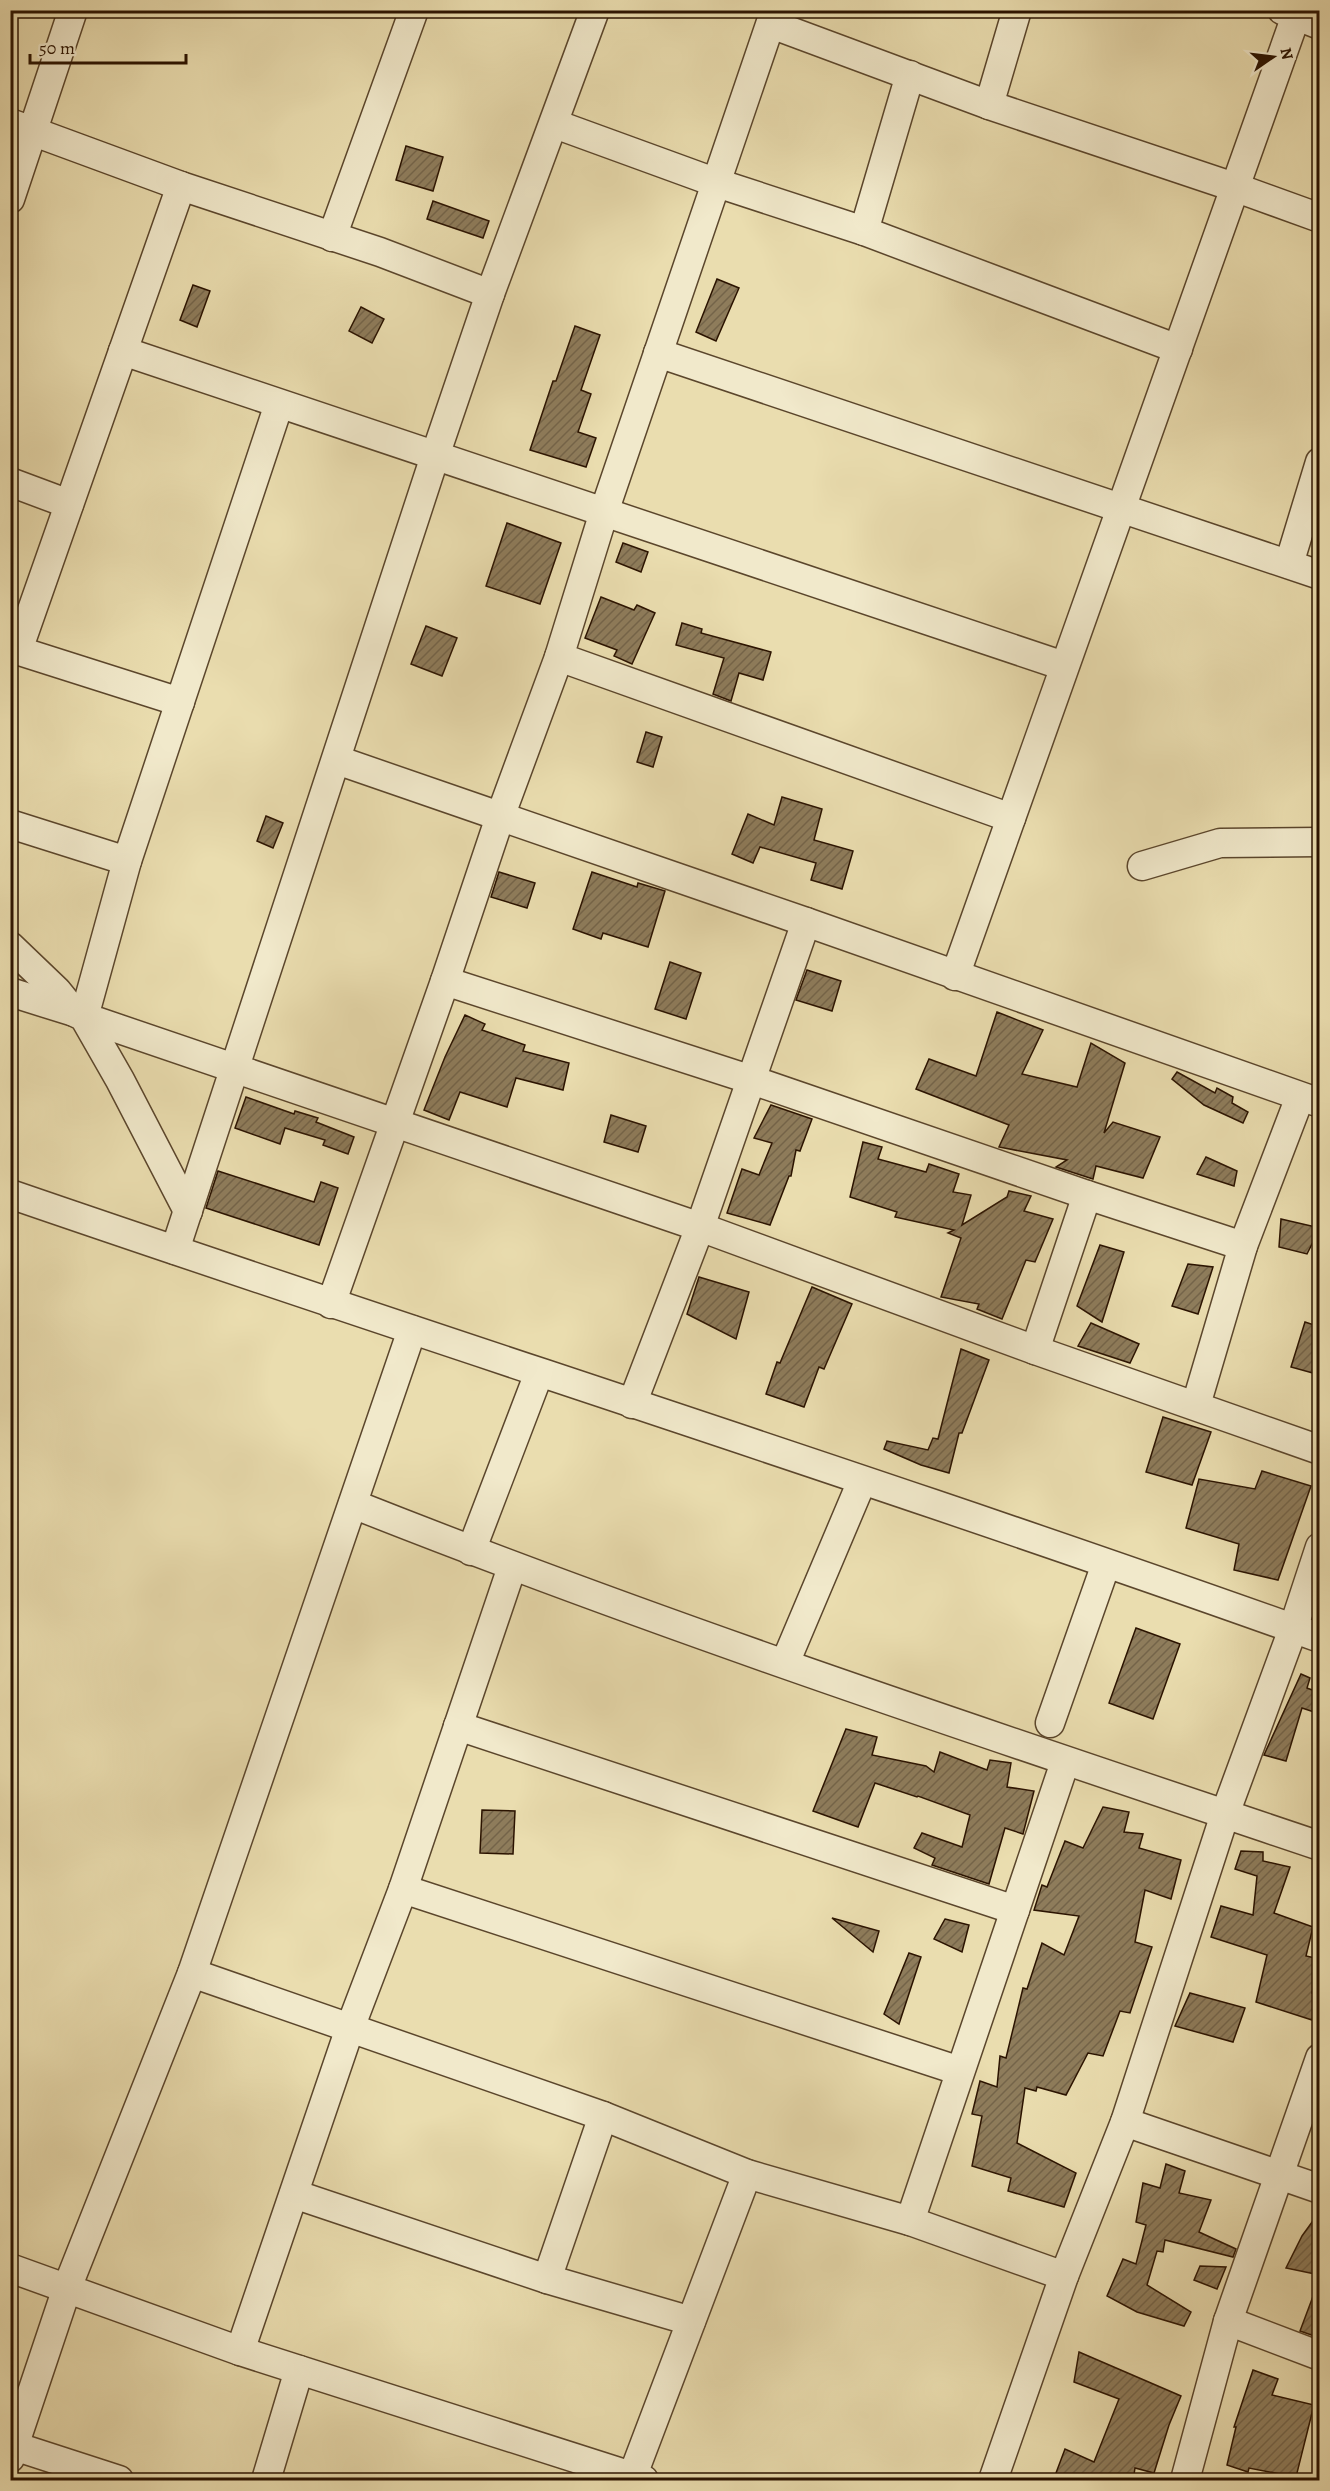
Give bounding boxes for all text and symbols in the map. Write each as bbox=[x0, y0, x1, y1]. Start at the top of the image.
scale bar bbox=[30, 27, 186, 65]
north arrow bbox=[1243, 27, 1303, 87]
text: 50 m bbox=[39, 36, 75, 60]
text: N bbox=[1275, 45, 1299, 62]

